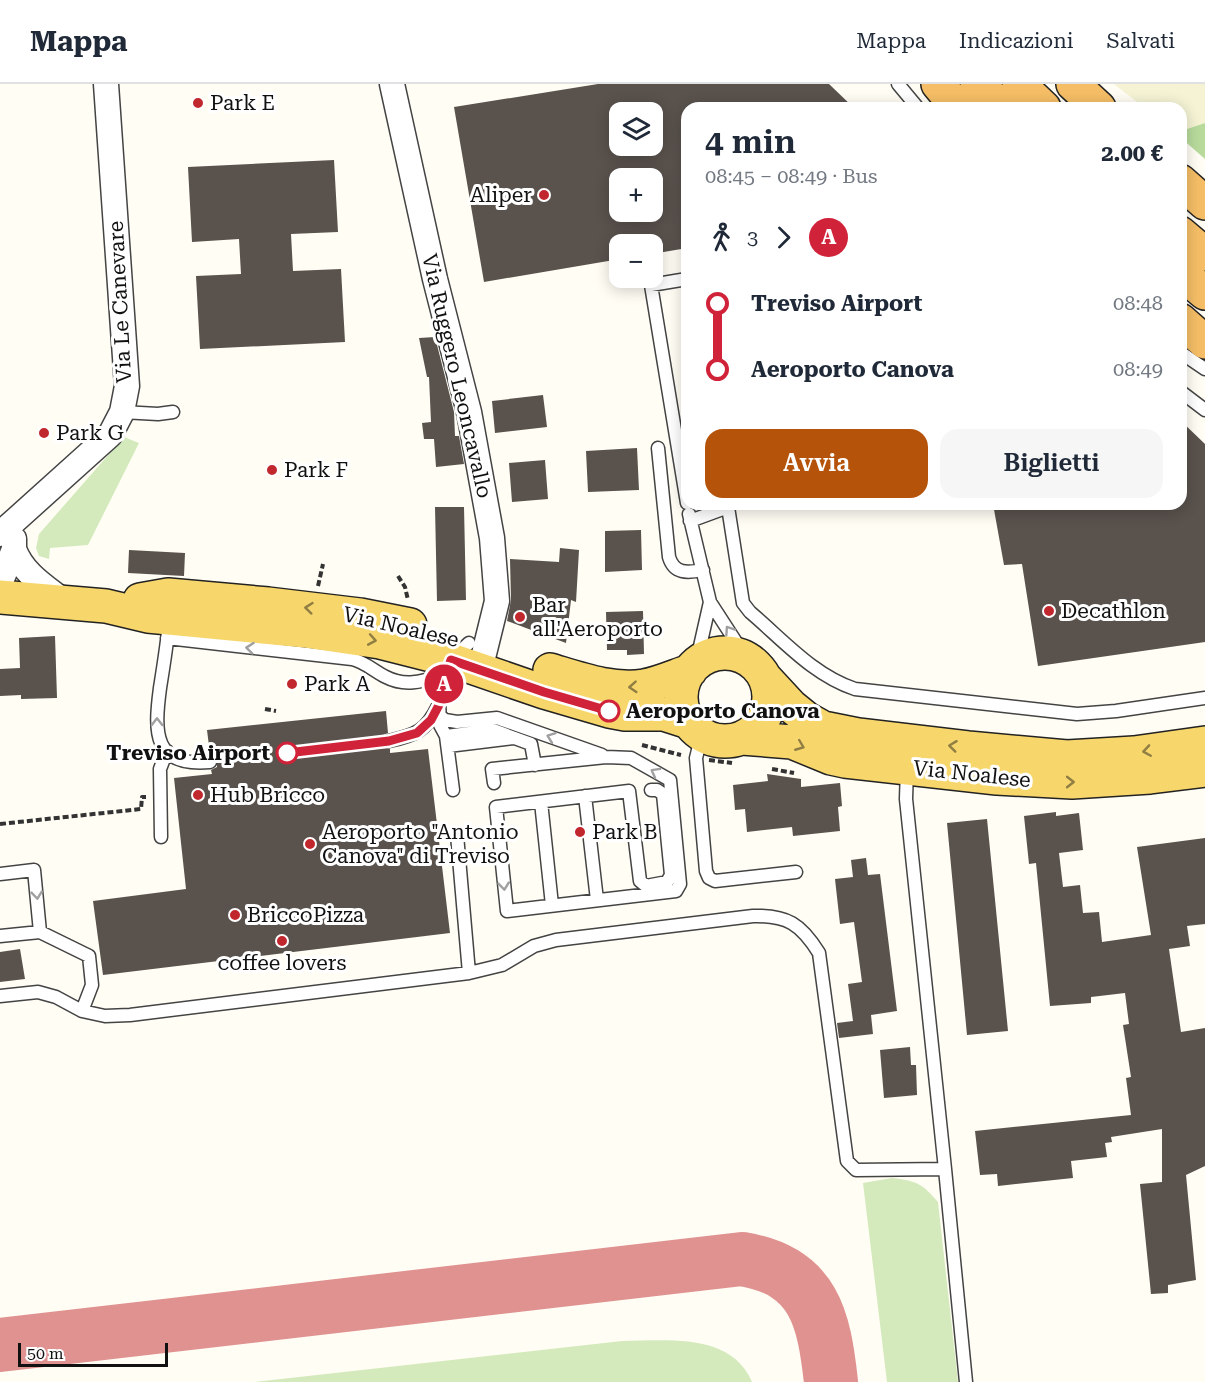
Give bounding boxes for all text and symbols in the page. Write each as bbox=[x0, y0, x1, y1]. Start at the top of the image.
text: Mappa bbox=[30, 25, 128, 58]
text: Mappa bbox=[856, 29, 926, 53]
text: Indicazioni bbox=[959, 29, 1073, 53]
text: Salvati bbox=[1106, 29, 1175, 53]
place label: Park E bbox=[210, 91, 275, 115]
marker: Park E bbox=[191, 96, 205, 110]
map controls bbox=[609, 102, 663, 288]
button: layers bbox=[609, 102, 663, 156]
text: 4 min bbox=[705, 122, 796, 161]
text: 2.00 € bbox=[1101, 141, 1163, 166]
text: 08:45 – 08:49 · Bus bbox=[705, 164, 877, 188]
button: + bbox=[609, 168, 663, 222]
place label: Aliper bbox=[470, 183, 532, 207]
marker: Aliper bbox=[537, 188, 551, 202]
street label: Via Le Canevare bbox=[104, 220, 136, 384]
icon: walk bbox=[705, 221, 738, 254]
icon: forward bbox=[767, 221, 800, 254]
text: 3 bbox=[747, 225, 758, 249]
text: A bbox=[821, 225, 836, 249]
button: − bbox=[609, 234, 663, 288]
street label: Via Ruggero Leoncavallo bbox=[417, 252, 497, 500]
text: Treviso Airport bbox=[751, 291, 922, 316]
text: 08:48 bbox=[1113, 291, 1163, 315]
text: Aeroporto Canova bbox=[751, 357, 954, 382]
text: 08:49 bbox=[1113, 357, 1163, 381]
place label: Park G bbox=[56, 421, 124, 445]
marker: Park G bbox=[37, 426, 51, 440]
button: Avvia bbox=[705, 429, 928, 498]
button: Biglietti bbox=[940, 429, 1163, 498]
place label: Park F bbox=[284, 458, 348, 482]
marker: Park F bbox=[265, 463, 279, 477]
place label: Bar all'Aeroporto bbox=[532, 593, 663, 641]
place label: Decathlon bbox=[1061, 599, 1166, 623]
street label: Via Noalese bbox=[341, 602, 461, 652]
one-way arrow bbox=[305, 603, 314, 615]
marker: Decathlon bbox=[1042, 604, 1056, 618]
marker: Bar all'Aeroporto bbox=[513, 610, 527, 624]
one-way arrow bbox=[725, 626, 736, 637]
one-way arrow bbox=[367, 634, 376, 646]
one-way arrow bbox=[245, 642, 254, 654]
line badge: A bbox=[424, 664, 464, 704]
place label: Park A bbox=[304, 672, 371, 696]
text: A bbox=[436, 672, 452, 696]
marker: Park A bbox=[285, 677, 299, 691]
one-way arrow bbox=[629, 680, 638, 693]
place label: Aeroporto Canova bbox=[626, 699, 820, 723]
marker: Aeroporto Canova bbox=[598, 700, 620, 722]
one-way arrow bbox=[151, 717, 163, 726]
one-way arrow bbox=[546, 732, 557, 745]
one-way arrow bbox=[793, 739, 804, 751]
place label: Treviso Airport bbox=[106, 741, 270, 765]
one-way arrow bbox=[948, 741, 957, 753]
marker: Treviso Airport bbox=[276, 742, 298, 764]
one-way arrow bbox=[1143, 745, 1152, 757]
street label: Via Noalese bbox=[912, 756, 1032, 792]
one-way arrow bbox=[651, 768, 661, 779]
one-way arrow bbox=[1065, 776, 1074, 788]
place label: Hub Bricco bbox=[210, 783, 325, 807]
marker: Hub Bricco bbox=[191, 788, 205, 802]
place label: Aeroporto "Antonio Canova" di Treviso bbox=[322, 820, 519, 868]
place label: Park B bbox=[592, 820, 658, 844]
marker: Park B bbox=[573, 825, 587, 839]
marker: Aeroporto "Antonio Canova" di Treviso bbox=[303, 837, 317, 851]
one-way arrow bbox=[497, 881, 510, 891]
one-way arrow bbox=[30, 890, 42, 899]
place label: BriccoPizza bbox=[247, 903, 365, 927]
marker: BriccoPizza bbox=[228, 908, 242, 922]
marker: coffee lovers bbox=[275, 934, 289, 948]
place label: coffee lovers bbox=[218, 951, 346, 975]
scale bar bbox=[18, 1340, 168, 1368]
text: 50 m bbox=[27, 1344, 64, 1363]

